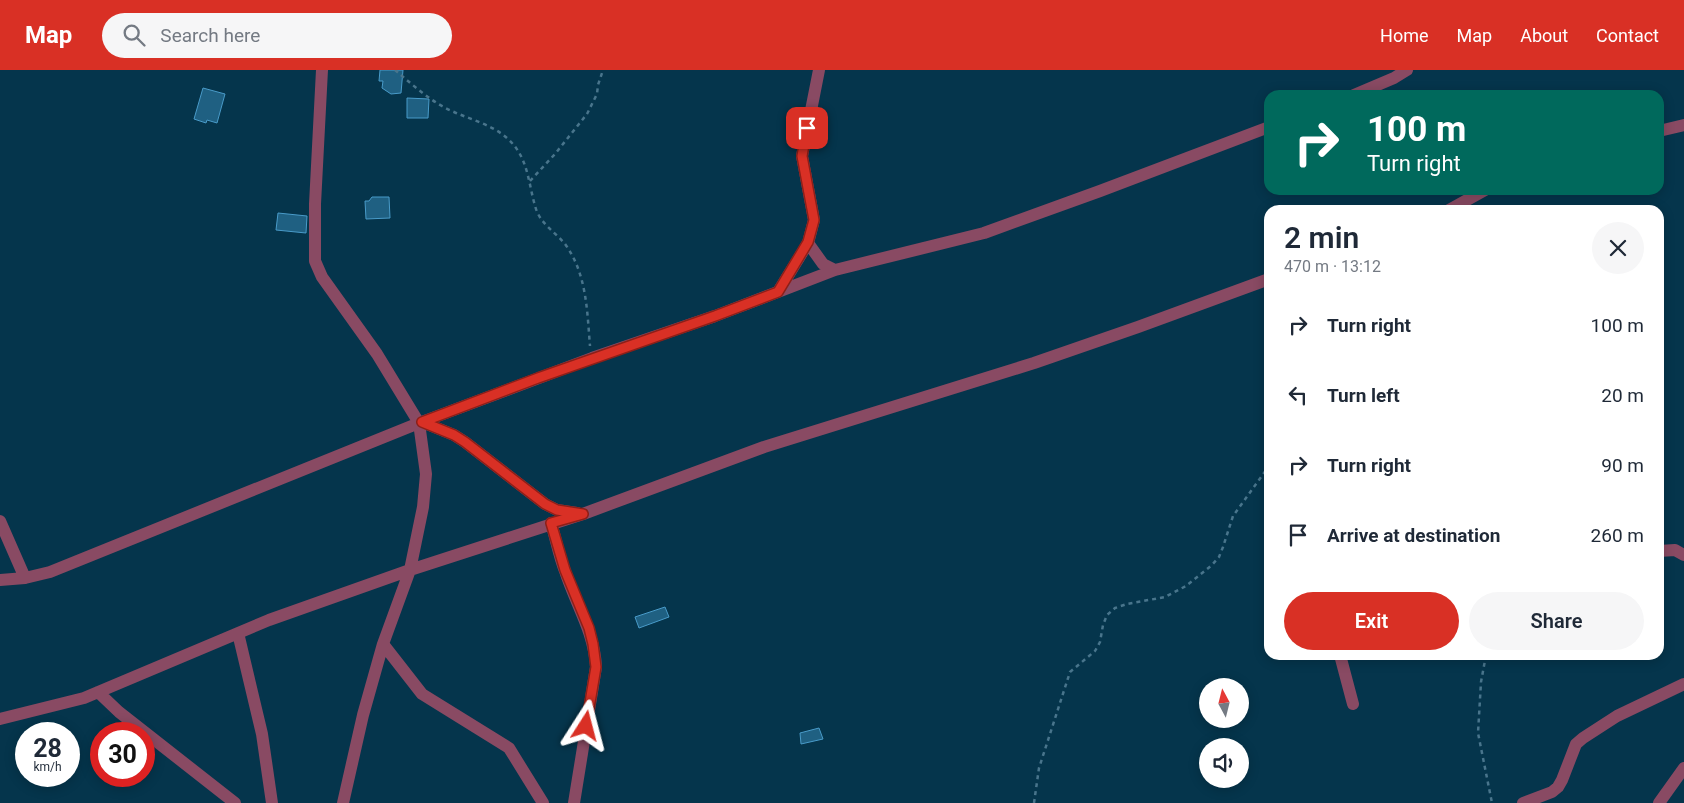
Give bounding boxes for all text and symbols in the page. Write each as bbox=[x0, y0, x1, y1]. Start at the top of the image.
search box bbox=[102, 13, 452, 58]
text: Map bbox=[25, 21, 72, 49]
icon: search bbox=[120, 21, 148, 49]
text: Search here bbox=[160, 24, 260, 47]
text: Home bbox=[1380, 25, 1429, 46]
text: Map bbox=[1457, 25, 1492, 46]
text: About bbox=[1520, 25, 1568, 46]
text: Contact bbox=[1596, 25, 1659, 46]
pin bbox=[786, 107, 828, 149]
text: 100 m bbox=[1367, 109, 1466, 150]
icon: right bbox=[1284, 110, 1349, 175]
icon: arrive bbox=[793, 114, 821, 142]
text: Turn right bbox=[1367, 151, 1461, 176]
text: 2 min bbox=[1284, 220, 1359, 255]
button: close bbox=[1592, 222, 1644, 274]
text: 470 m · 13:12 bbox=[1284, 257, 1381, 276]
icon: right bbox=[1284, 311, 1312, 339]
text: Turn right bbox=[1327, 314, 1411, 337]
text: 100 m bbox=[1591, 314, 1644, 337]
icon: left bbox=[1284, 381, 1312, 409]
text: Turn left bbox=[1327, 384, 1400, 407]
text: 20 m bbox=[1601, 384, 1644, 407]
icon: right bbox=[1284, 451, 1312, 479]
text: Turn right bbox=[1327, 454, 1411, 477]
text: 90 m bbox=[1601, 454, 1644, 477]
icon: arrive bbox=[1284, 521, 1312, 549]
text: Arrive at destination bbox=[1327, 524, 1500, 547]
text: 260 m bbox=[1591, 524, 1644, 547]
button: Exit bbox=[1284, 592, 1459, 650]
button: Share bbox=[1469, 592, 1644, 650]
north arrow bbox=[1199, 678, 1249, 728]
map controls bbox=[1199, 678, 1249, 788]
position arrow bbox=[559, 699, 611, 751]
speed limit sign: 30 bbox=[90, 722, 155, 787]
text: 28 bbox=[33, 734, 62, 763]
button: sound bbox=[1199, 738, 1249, 788]
text: km/h bbox=[33, 760, 62, 774]

